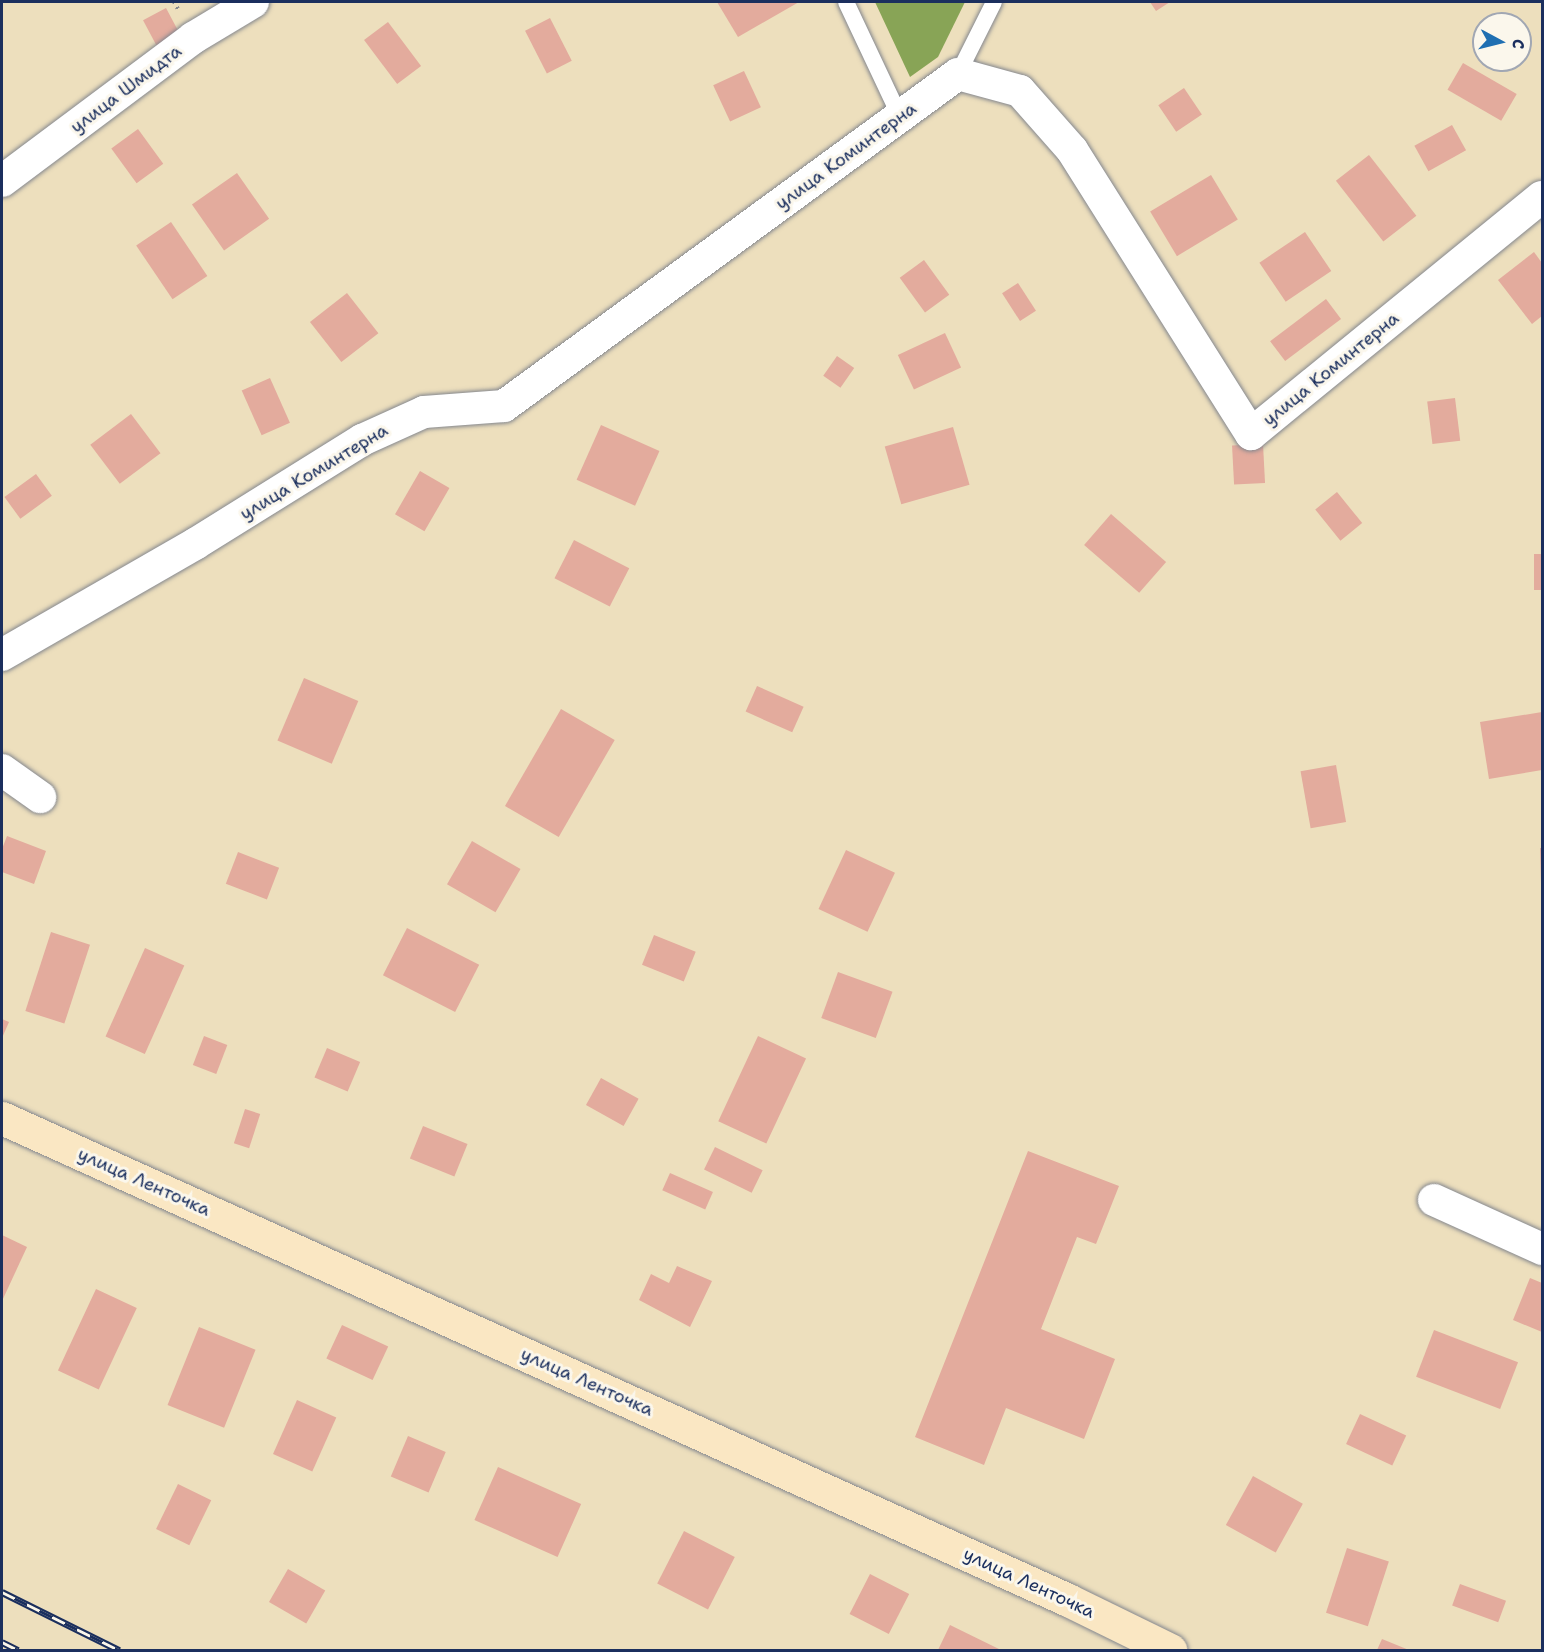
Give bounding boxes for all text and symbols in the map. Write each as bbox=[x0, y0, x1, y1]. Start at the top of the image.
north arrow bbox=[1472, 12, 1532, 72]
text: С bbox=[1507, 38, 1529, 50]
street label: улица Шмидта bbox=[66, 40, 186, 138]
street label: улица Коминтерна bbox=[771, 98, 921, 214]
street label: улица Коминтерна bbox=[1259, 307, 1403, 431]
street label: улица Коминтерна bbox=[236, 419, 392, 525]
street label: улица Ленточка bbox=[74, 1143, 214, 1221]
street label: улица Ленточка bbox=[517, 1343, 657, 1421]
street label: улица Ленточка bbox=[960, 1543, 1098, 1623]

